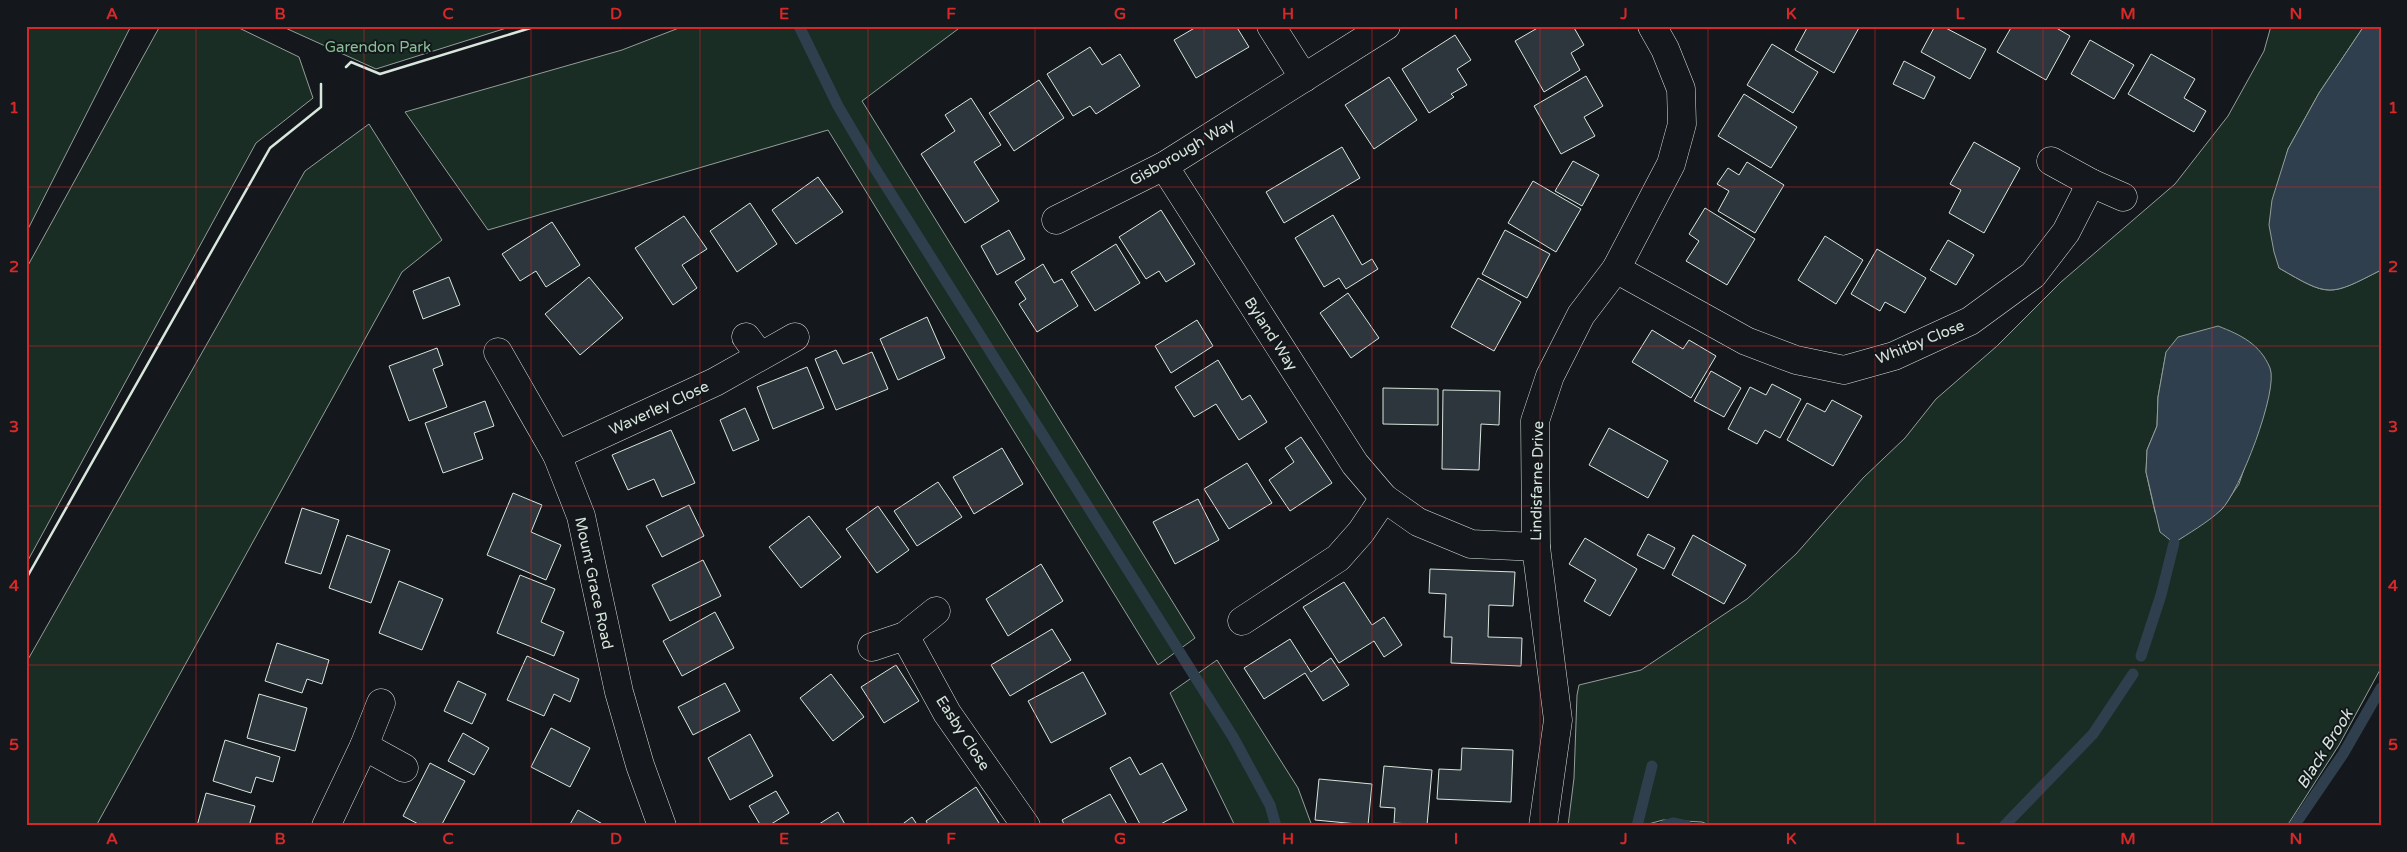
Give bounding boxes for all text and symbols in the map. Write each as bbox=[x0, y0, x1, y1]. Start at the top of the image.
text: A bbox=[106, 4, 118, 24]
text: B bbox=[274, 4, 286, 24]
text: C bbox=[442, 4, 454, 24]
text: D bbox=[610, 4, 622, 24]
text: E bbox=[779, 4, 789, 24]
text: F bbox=[946, 4, 956, 24]
text: G bbox=[1114, 4, 1126, 24]
text: H bbox=[1282, 4, 1294, 24]
text: I bbox=[1454, 4, 1458, 24]
text: J bbox=[1619, 4, 1628, 24]
text: K bbox=[1786, 4, 1797, 24]
text: L bbox=[1955, 4, 1965, 24]
text: M bbox=[2120, 4, 2136, 24]
text: N bbox=[2290, 4, 2302, 24]
park label: Garendon Park bbox=[325, 38, 431, 56]
text: 1 bbox=[9, 98, 19, 118]
text: 1 bbox=[2388, 98, 2398, 118]
street label: Gisborough Way bbox=[1126, 115, 1238, 189]
text: 2 bbox=[9, 257, 19, 277]
text: 2 bbox=[2388, 257, 2398, 277]
street label: Byland Way bbox=[1241, 294, 1301, 374]
street label: Whitby Close bbox=[1873, 316, 1967, 368]
street label: Waverley Close bbox=[606, 377, 712, 439]
text: 3 bbox=[9, 417, 19, 437]
text: 3 bbox=[2388, 417, 2398, 437]
street label: Lindisfarne Drive bbox=[1527, 421, 1547, 541]
street label: Mount Grace Road bbox=[571, 515, 617, 651]
text: 4 bbox=[9, 576, 19, 596]
text: 4 bbox=[2388, 576, 2398, 596]
street label: Easby Close bbox=[932, 692, 994, 774]
water label: Black Brook bbox=[2293, 704, 2358, 793]
text: 5 bbox=[9, 735, 19, 755]
text: 5 bbox=[2388, 735, 2398, 755]
text: A bbox=[106, 829, 118, 849]
text: B bbox=[274, 829, 286, 849]
text: C bbox=[442, 829, 454, 849]
text: D bbox=[610, 829, 622, 849]
text: E bbox=[779, 829, 789, 849]
text: F bbox=[946, 829, 956, 849]
text: G bbox=[1114, 829, 1126, 849]
text: H bbox=[1282, 829, 1294, 849]
text: I bbox=[1454, 829, 1458, 849]
text: J bbox=[1619, 829, 1628, 849]
text: K bbox=[1786, 829, 1797, 849]
text: L bbox=[1955, 829, 1965, 849]
text: M bbox=[2120, 829, 2136, 849]
text: N bbox=[2290, 829, 2302, 849]

